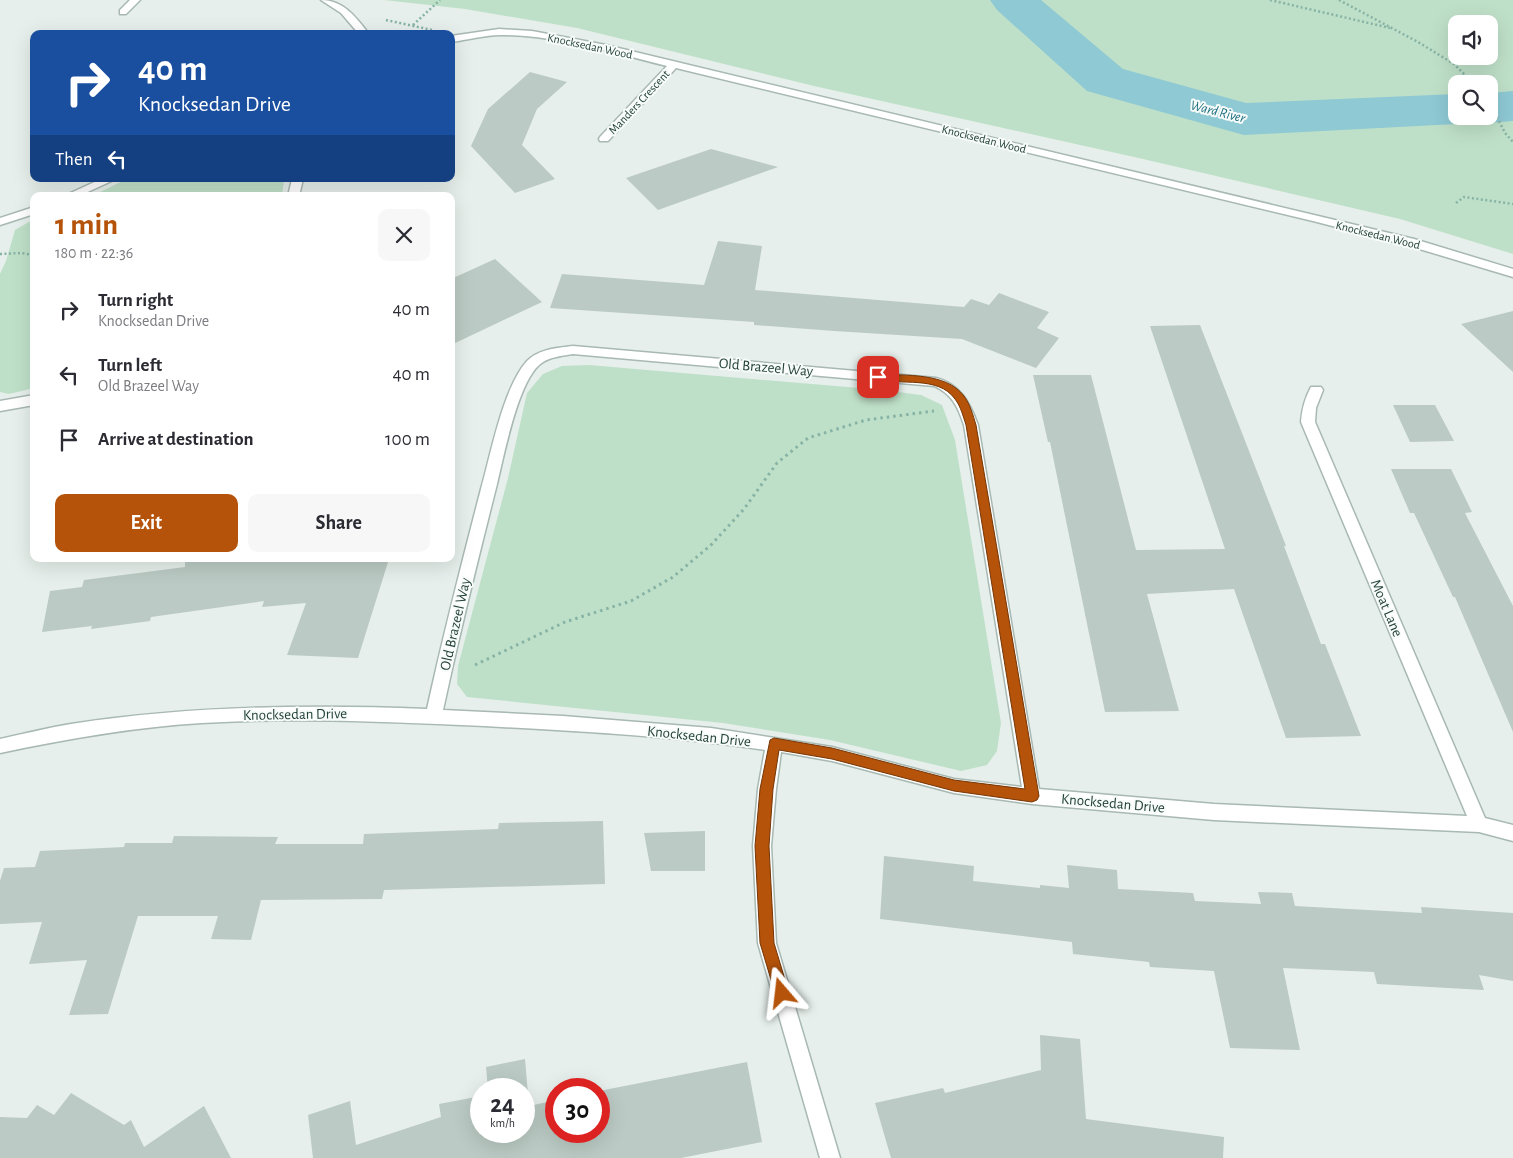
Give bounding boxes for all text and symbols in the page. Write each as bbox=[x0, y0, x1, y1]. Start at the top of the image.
map controls bbox=[1448, 15, 1498, 125]
button: sound bbox=[1448, 15, 1498, 65]
street label: Knocksedan Wood bbox=[546, 31, 634, 61]
icon: right bbox=[55, 50, 120, 115]
text: 40 m bbox=[138, 52, 207, 87]
street label: Manders Crescent bbox=[606, 67, 672, 136]
button: search bbox=[1448, 75, 1498, 125]
text: Knocksedan Drive bbox=[138, 93, 291, 115]
water label: Ward River bbox=[1189, 98, 1247, 126]
street label: Knocksedan Wood bbox=[941, 123, 1027, 155]
icon: left bbox=[103, 145, 131, 173]
text: Then bbox=[55, 150, 93, 169]
button: close bbox=[378, 209, 430, 261]
text: 1 min bbox=[55, 210, 118, 240]
street label: Knocksedan Wood bbox=[1335, 219, 1421, 251]
text: 180 m · 22:36 bbox=[55, 245, 133, 261]
text: Turn right bbox=[98, 291, 173, 310]
icon: right bbox=[55, 296, 83, 324]
text: 40 m bbox=[392, 300, 430, 319]
text: Knocksedan Drive bbox=[98, 313, 209, 329]
text: Turn left bbox=[98, 356, 162, 375]
street label: Old Brazeel Way bbox=[718, 356, 814, 379]
pin bbox=[857, 356, 899, 398]
icon: left bbox=[55, 361, 83, 389]
icon: arrive bbox=[864, 363, 892, 391]
text: 40 m bbox=[392, 365, 430, 384]
text: Old Brazeel Way bbox=[98, 378, 199, 394]
icon: arrive bbox=[55, 426, 83, 454]
text: Arrive at destination bbox=[98, 430, 254, 449]
text: 100 m bbox=[385, 430, 430, 449]
button: Exit bbox=[55, 494, 238, 552]
button: Share bbox=[248, 494, 430, 552]
street label: Old Brazeel Way bbox=[438, 576, 474, 672]
street label: Moat Lane bbox=[1368, 577, 1405, 639]
street label: Knocksedan Drive bbox=[243, 706, 347, 723]
street label: Knocksedan Drive bbox=[646, 724, 752, 749]
street label: Knocksedan Drive bbox=[1060, 791, 1166, 816]
position arrow bbox=[755, 966, 807, 1018]
speed limit sign: 30 bbox=[545, 1078, 610, 1143]
text: 24 bbox=[490, 1092, 515, 1117]
text: km/h bbox=[490, 1117, 515, 1129]

